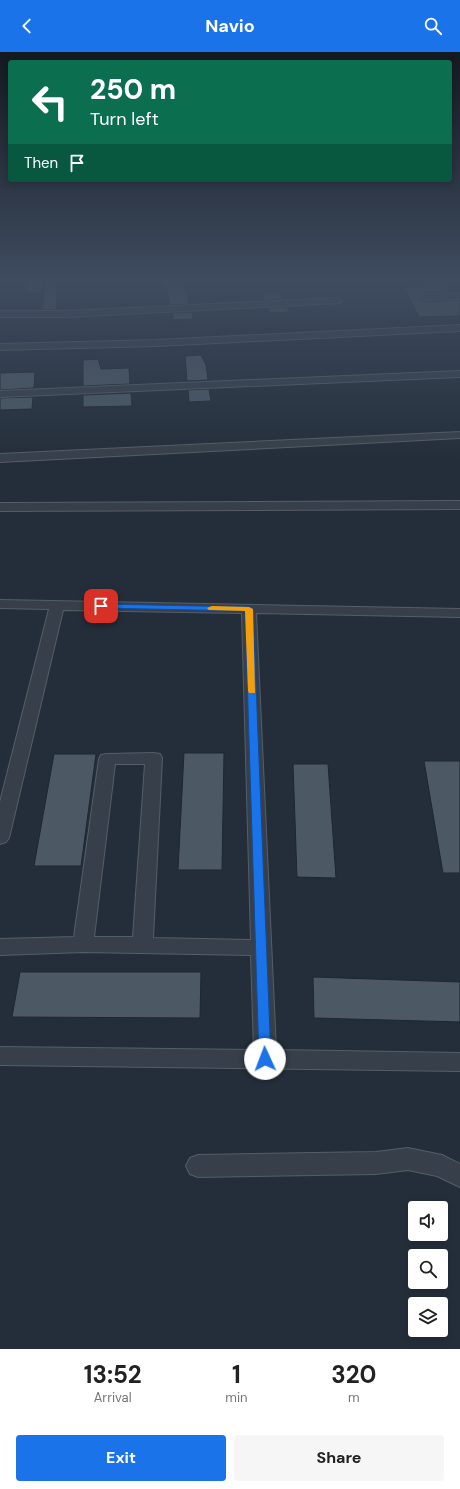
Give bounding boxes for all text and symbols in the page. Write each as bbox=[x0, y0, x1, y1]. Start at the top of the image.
text: Navio bbox=[205, 14, 255, 38]
icon: back bbox=[16, 15, 38, 37]
icon: search bbox=[422, 15, 444, 37]
text: 250 m bbox=[90, 71, 176, 108]
icon: left bbox=[24, 76, 76, 128]
text: Turn left bbox=[90, 107, 159, 131]
icon: arrive bbox=[66, 152, 88, 174]
text: Then bbox=[24, 153, 58, 173]
pin bbox=[84, 589, 118, 623]
icon: arrive bbox=[90, 595, 112, 617]
position arrow bbox=[244, 1038, 286, 1080]
map controls bbox=[408, 1201, 448, 1337]
button: sound bbox=[408, 1201, 448, 1241]
button: search bbox=[408, 1249, 448, 1289]
button: layers bbox=[408, 1297, 448, 1337]
text: 13:52 bbox=[84, 1359, 142, 1390]
text: 1 bbox=[232, 1359, 241, 1390]
text: 320 bbox=[331, 1359, 376, 1390]
text: Arrival bbox=[94, 1389, 132, 1406]
text: min bbox=[225, 1389, 247, 1406]
text: m bbox=[348, 1389, 360, 1406]
button: Exit bbox=[16, 1435, 226, 1481]
button: Share bbox=[234, 1435, 444, 1481]

